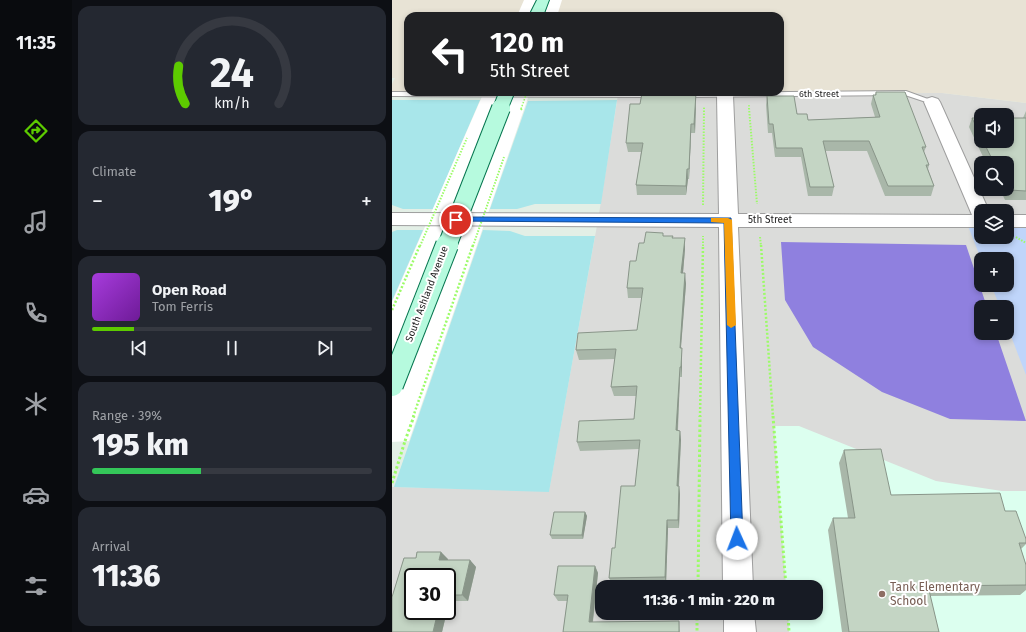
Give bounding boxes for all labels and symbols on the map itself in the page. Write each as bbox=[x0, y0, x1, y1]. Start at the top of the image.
street label: 6th Street bbox=[799, 89, 840, 99]
pin bbox=[439, 203, 473, 237]
street label: 5th Street bbox=[748, 214, 792, 226]
street label: South Ashland Avenue bbox=[403, 244, 451, 344]
position arrow bbox=[716, 518, 758, 560]
speed limit sign: 30 bbox=[404, 568, 456, 620]
place label: Tank Elementary School bbox=[890, 580, 980, 608]
marker: Tank Elementary School bbox=[877, 589, 887, 599]

